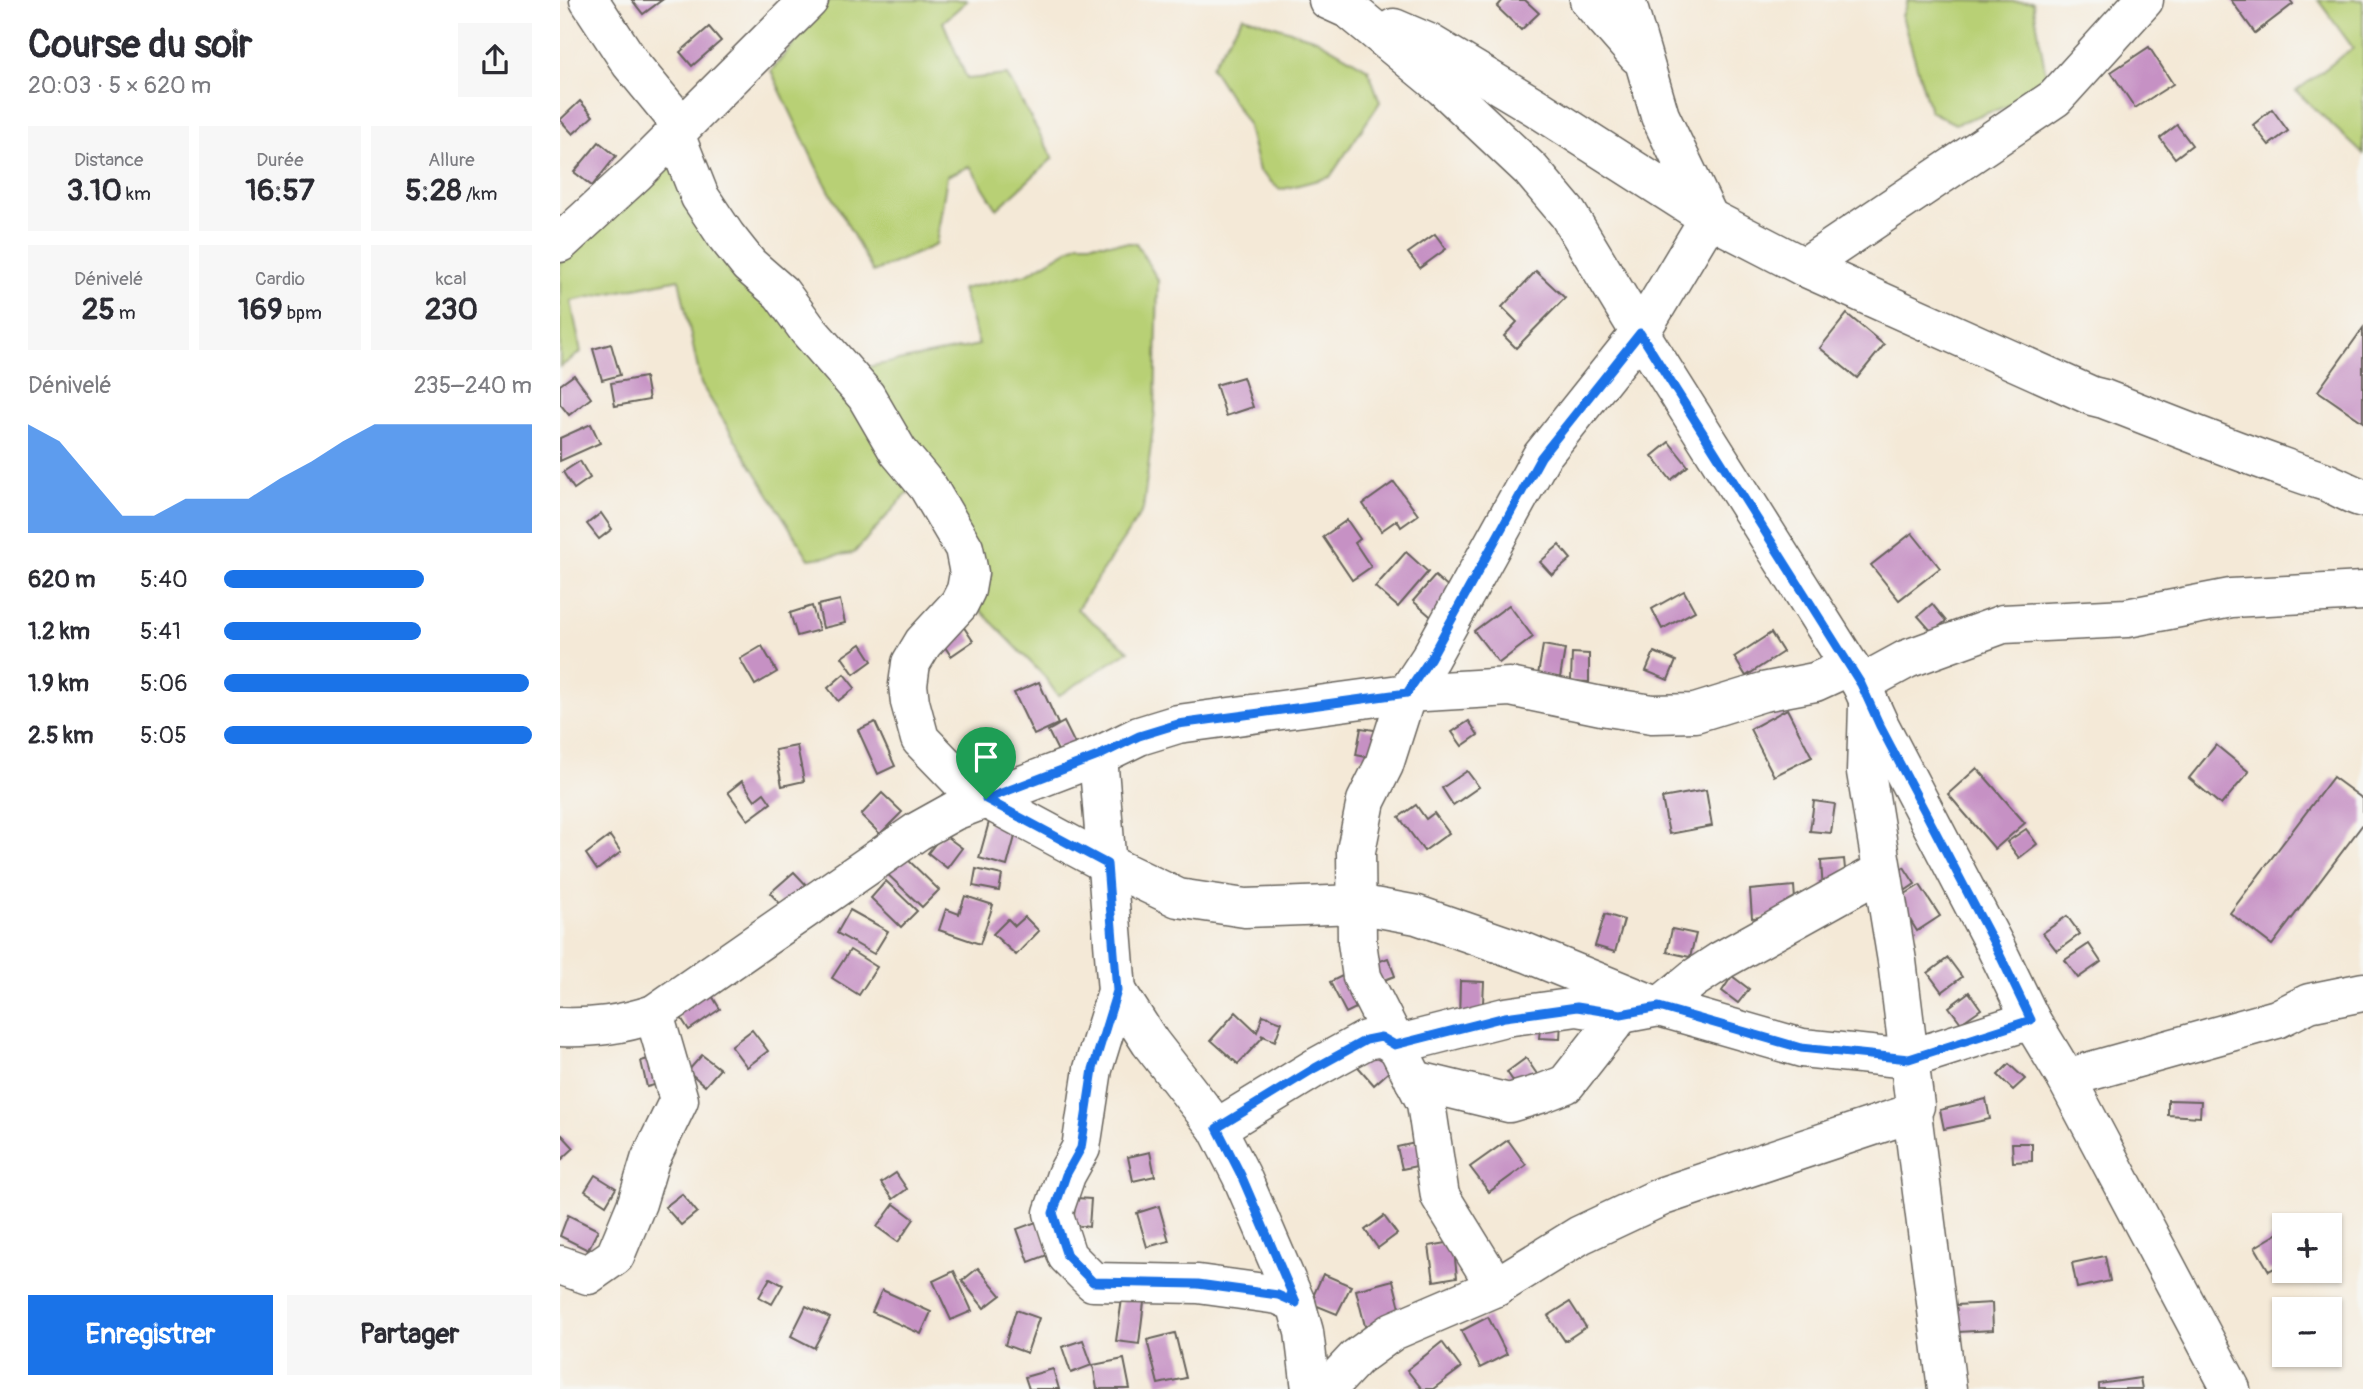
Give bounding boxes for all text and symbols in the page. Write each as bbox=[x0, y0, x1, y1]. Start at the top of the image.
text: Course du soir bbox=[28, 21, 252, 69]
button: share bbox=[458, 23, 532, 97]
text: 20:03 · 5 × 620 m bbox=[28, 71, 211, 100]
text: Distance bbox=[74, 148, 143, 172]
text: Durée bbox=[256, 148, 304, 172]
text: Allure bbox=[428, 148, 475, 172]
text: 3.10 bbox=[66, 172, 122, 209]
text: 16:57 bbox=[245, 172, 315, 209]
text: 5:28 bbox=[405, 172, 462, 209]
text: km bbox=[122, 182, 151, 206]
text: /km bbox=[462, 182, 497, 206]
text: Dénivelé bbox=[74, 267, 143, 291]
text: Cardio bbox=[255, 267, 305, 291]
text: kcal bbox=[436, 267, 467, 291]
text: 25 bbox=[82, 291, 115, 328]
text: 169 bbox=[238, 291, 283, 328]
text: 230 bbox=[425, 291, 478, 328]
text: m bbox=[115, 301, 136, 325]
text: bpm bbox=[283, 301, 322, 325]
text: Dénivelé bbox=[28, 371, 112, 400]
text: 235–240 m bbox=[414, 371, 532, 400]
text: 620 m bbox=[28, 565, 95, 594]
text: 5:40 bbox=[140, 565, 188, 594]
text: 1.2 km bbox=[28, 617, 90, 646]
text: 5:41 bbox=[140, 617, 181, 646]
text: 1.9 km bbox=[28, 669, 89, 698]
text: 5:06 bbox=[140, 669, 188, 698]
text: 2.5 km bbox=[28, 721, 93, 750]
text: 5:05 bbox=[140, 721, 187, 750]
pin bbox=[956, 727, 1016, 799]
icon: arrive bbox=[967, 738, 1005, 776]
map controls bbox=[2272, 1213, 2342, 1367]
button: + bbox=[2272, 1213, 2342, 1283]
button: Enregistrer bbox=[28, 1295, 273, 1375]
button: Partager bbox=[287, 1295, 532, 1375]
button: − bbox=[2272, 1297, 2342, 1367]

